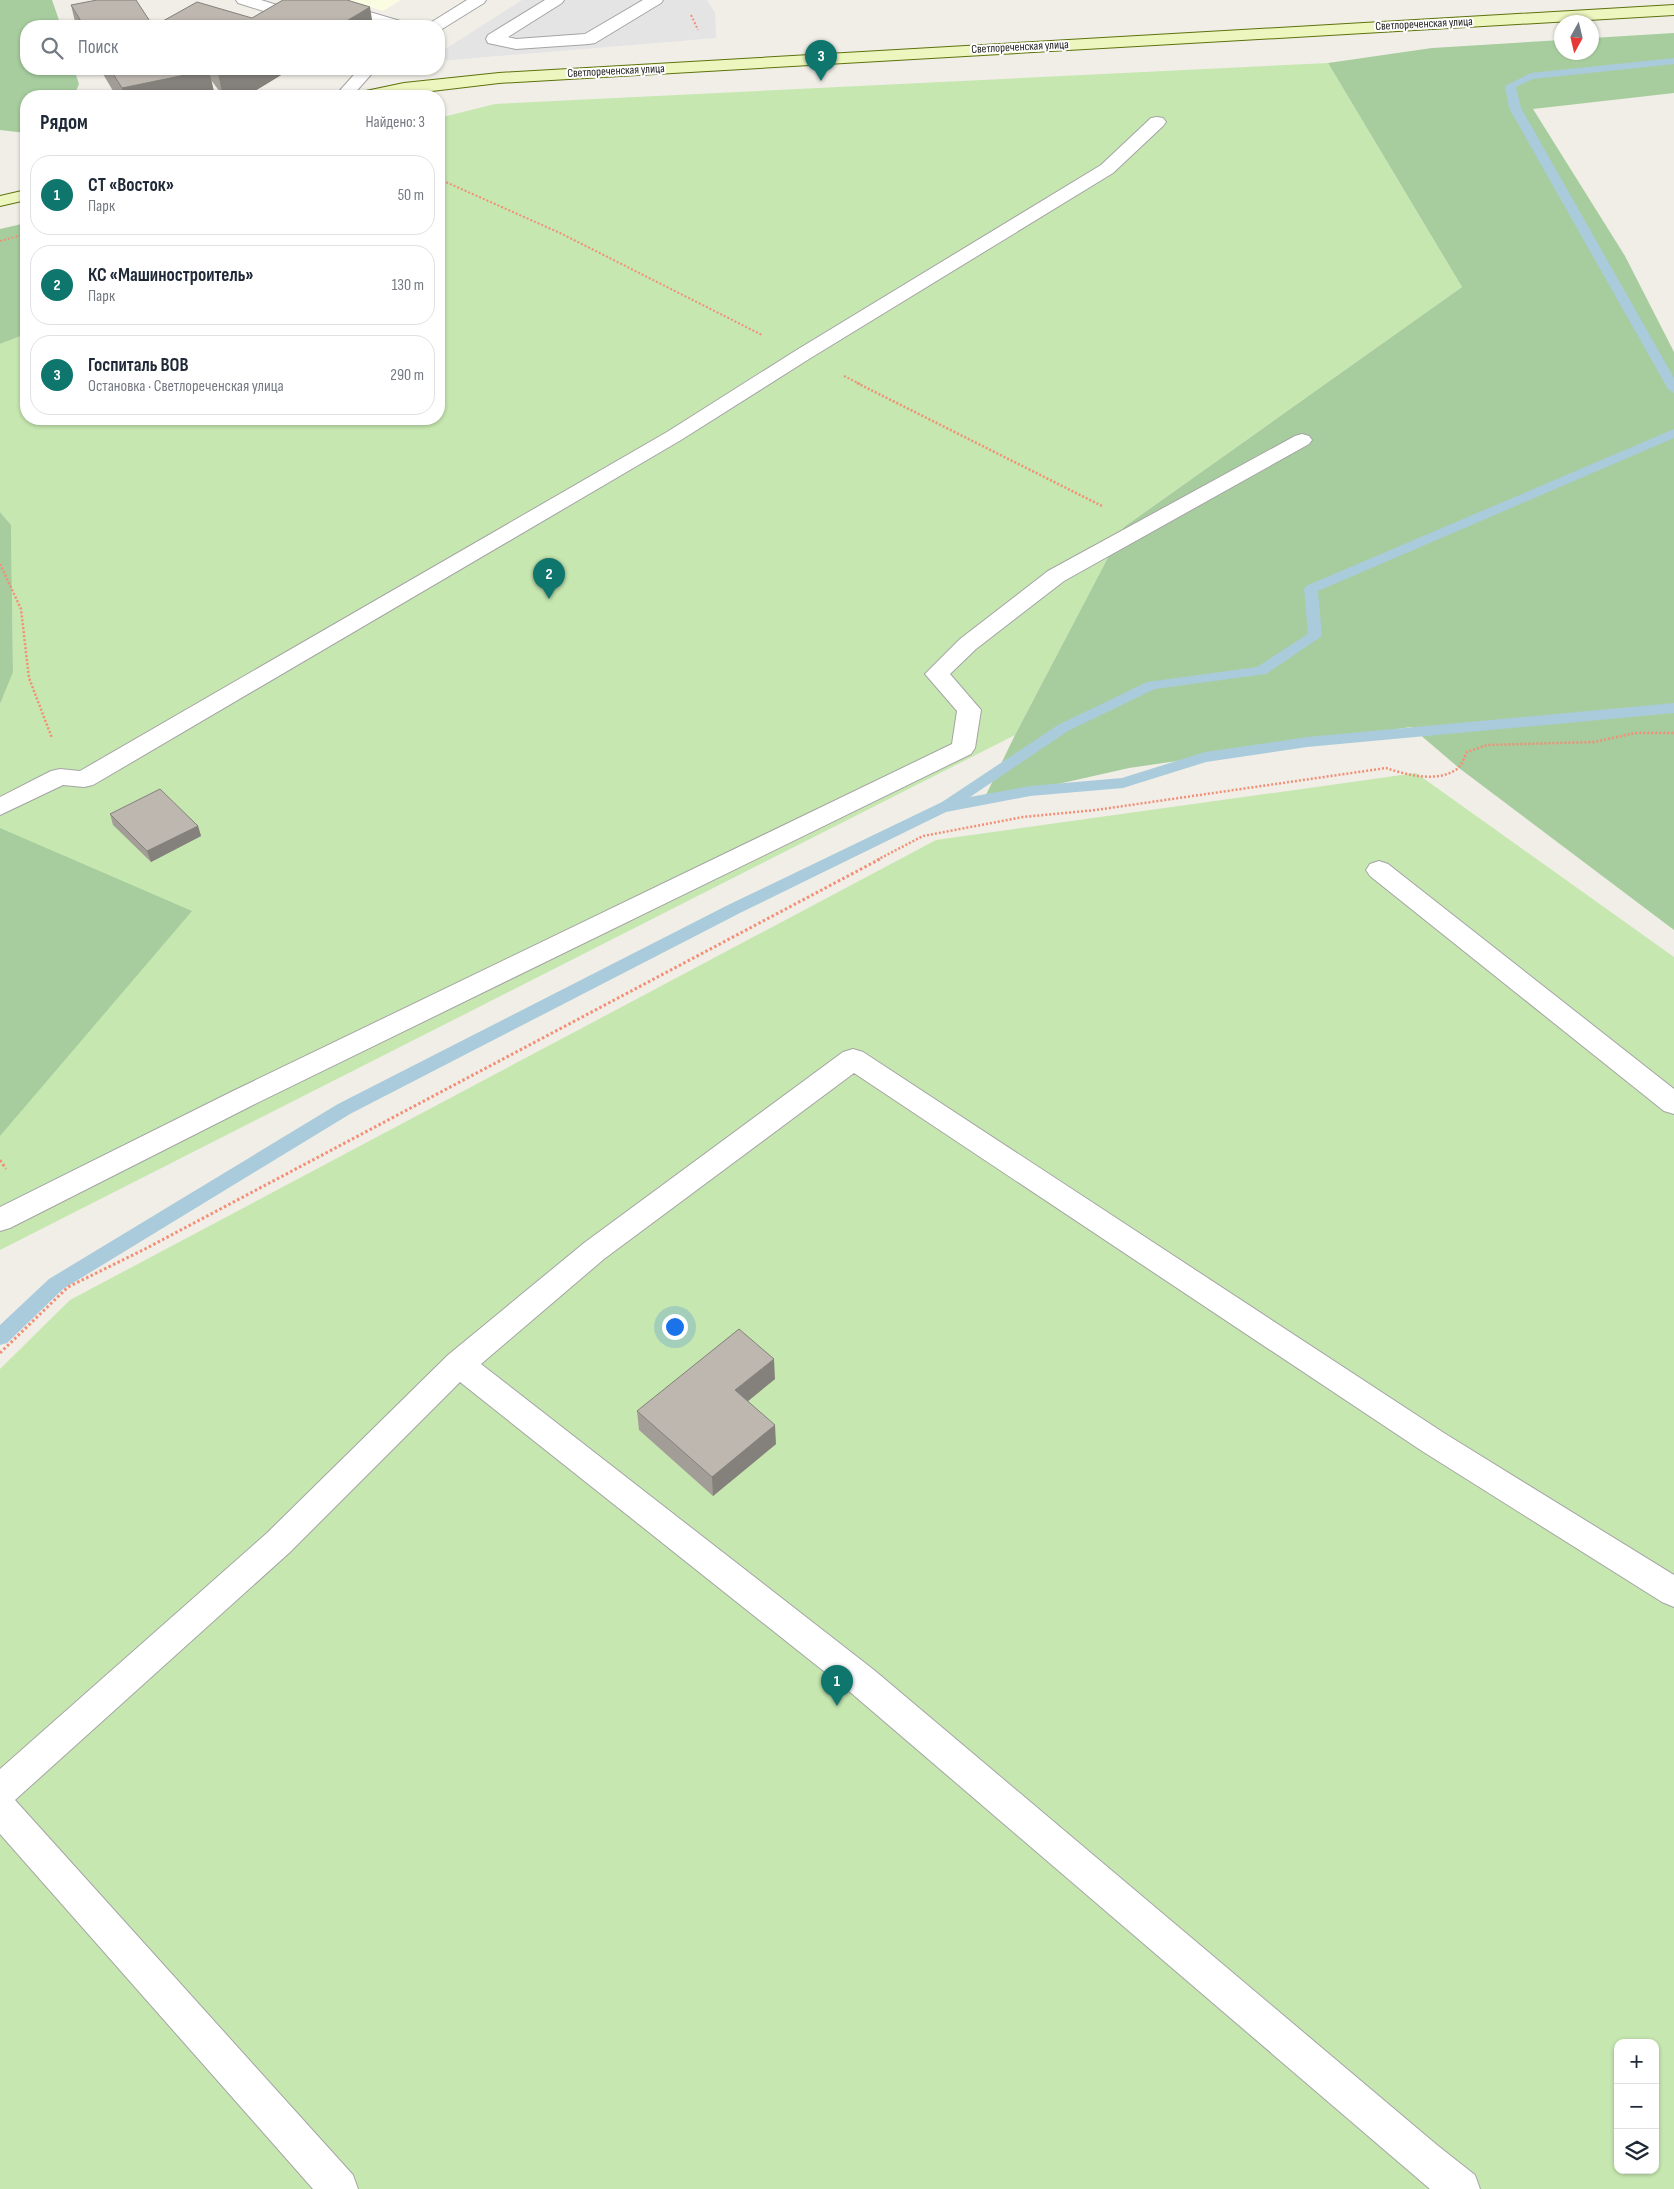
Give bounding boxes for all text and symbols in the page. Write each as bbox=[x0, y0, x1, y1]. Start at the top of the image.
street label: Светлореченская улица bbox=[1375, 14, 1473, 34]
north arrow bbox=[1554, 15, 1599, 60]
search box bbox=[20, 20, 445, 75]
icon: search bbox=[38, 34, 66, 62]
text: Поиск bbox=[78, 36, 118, 59]
street label: Светлореченская улица bbox=[971, 37, 1069, 57]
pin: 3 bbox=[805, 40, 837, 81]
street label: Светлореченская улица bbox=[567, 61, 665, 81]
text: Рядом bbox=[40, 110, 88, 135]
text: Найдено: 3 bbox=[365, 113, 425, 132]
text: СТ «Восток» bbox=[88, 174, 174, 197]
text: 1 bbox=[54, 186, 60, 205]
text: 50 m bbox=[398, 186, 424, 205]
text: Парк bbox=[88, 197, 115, 216]
text: КС «Машиностроитель» bbox=[88, 264, 254, 287]
text: 2 bbox=[53, 276, 61, 295]
text: 130 m bbox=[392, 276, 424, 295]
text: Парк bbox=[88, 287, 115, 306]
text: Госпиталь ВОВ bbox=[88, 354, 189, 377]
text: 3 bbox=[53, 366, 61, 385]
text: 290 m bbox=[390, 366, 424, 385]
text: Остановка · Светлореченская улица bbox=[88, 377, 284, 396]
pin: 2 bbox=[533, 558, 565, 599]
your location bbox=[662, 1314, 688, 1340]
pin: 1 bbox=[821, 1665, 853, 1706]
map controls bbox=[1614, 2039, 1659, 2174]
button: + bbox=[1614, 2039, 1659, 2084]
button: − bbox=[1614, 2084, 1659, 2129]
button: layers bbox=[1614, 2129, 1659, 2174]

